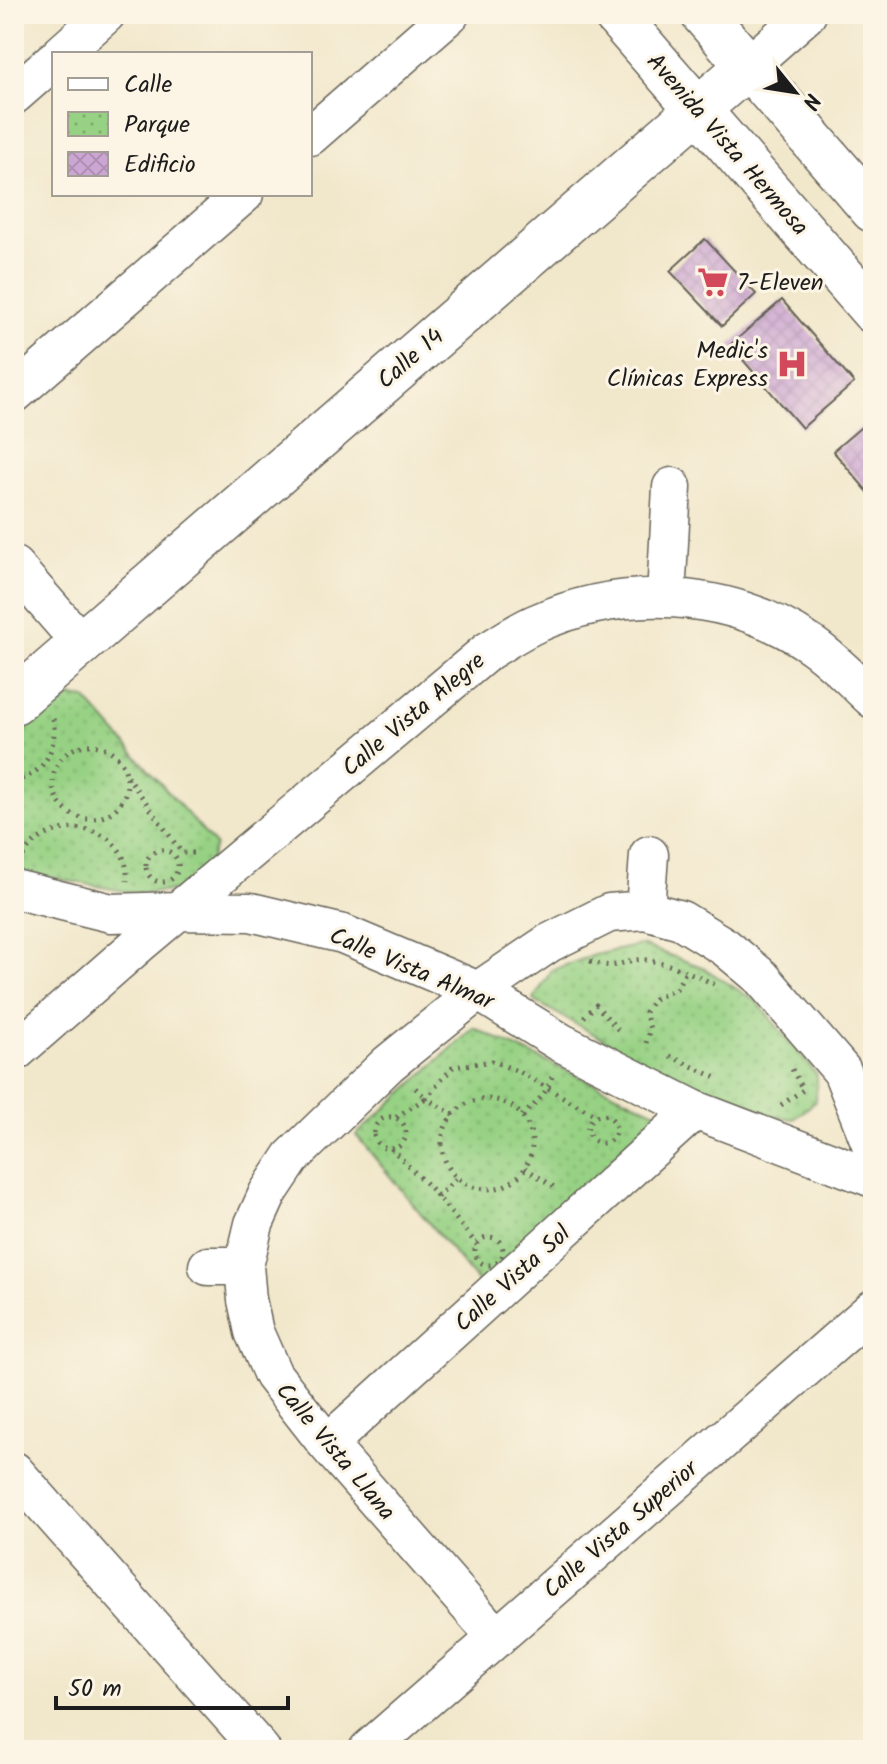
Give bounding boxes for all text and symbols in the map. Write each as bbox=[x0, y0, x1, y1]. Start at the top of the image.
street label: Avenida Vista Hermosa bbox=[636, 45, 818, 245]
legend bbox=[52, 52, 312, 196]
north arrow bbox=[755, 52, 835, 132]
text: Calle bbox=[124, 66, 172, 105]
text: N bbox=[791, 86, 829, 116]
text: Parque bbox=[124, 106, 190, 145]
text: Edificio bbox=[124, 146, 196, 185]
place label: 7-Eleven bbox=[737, 264, 824, 303]
supermarket icon: 7-Eleven bbox=[696, 265, 730, 299]
street label: Calle 14 bbox=[369, 319, 453, 400]
place label: Medic's Clínicas Express bbox=[607, 332, 768, 399]
hospital icon: Medic's Clínicas Express bbox=[775, 347, 809, 381]
street label: Calle Vista Alegre bbox=[333, 643, 495, 787]
street label: Calle Vista Almar bbox=[323, 917, 502, 1022]
street label: Calle Vista Sol bbox=[446, 1216, 580, 1343]
street label: Calle Vista Llana bbox=[265, 1374, 405, 1530]
street label: Calle Vista Superior bbox=[534, 1450, 709, 1609]
scale bar bbox=[56, 1660, 288, 1710]
text: 50 m bbox=[68, 1670, 122, 1709]

